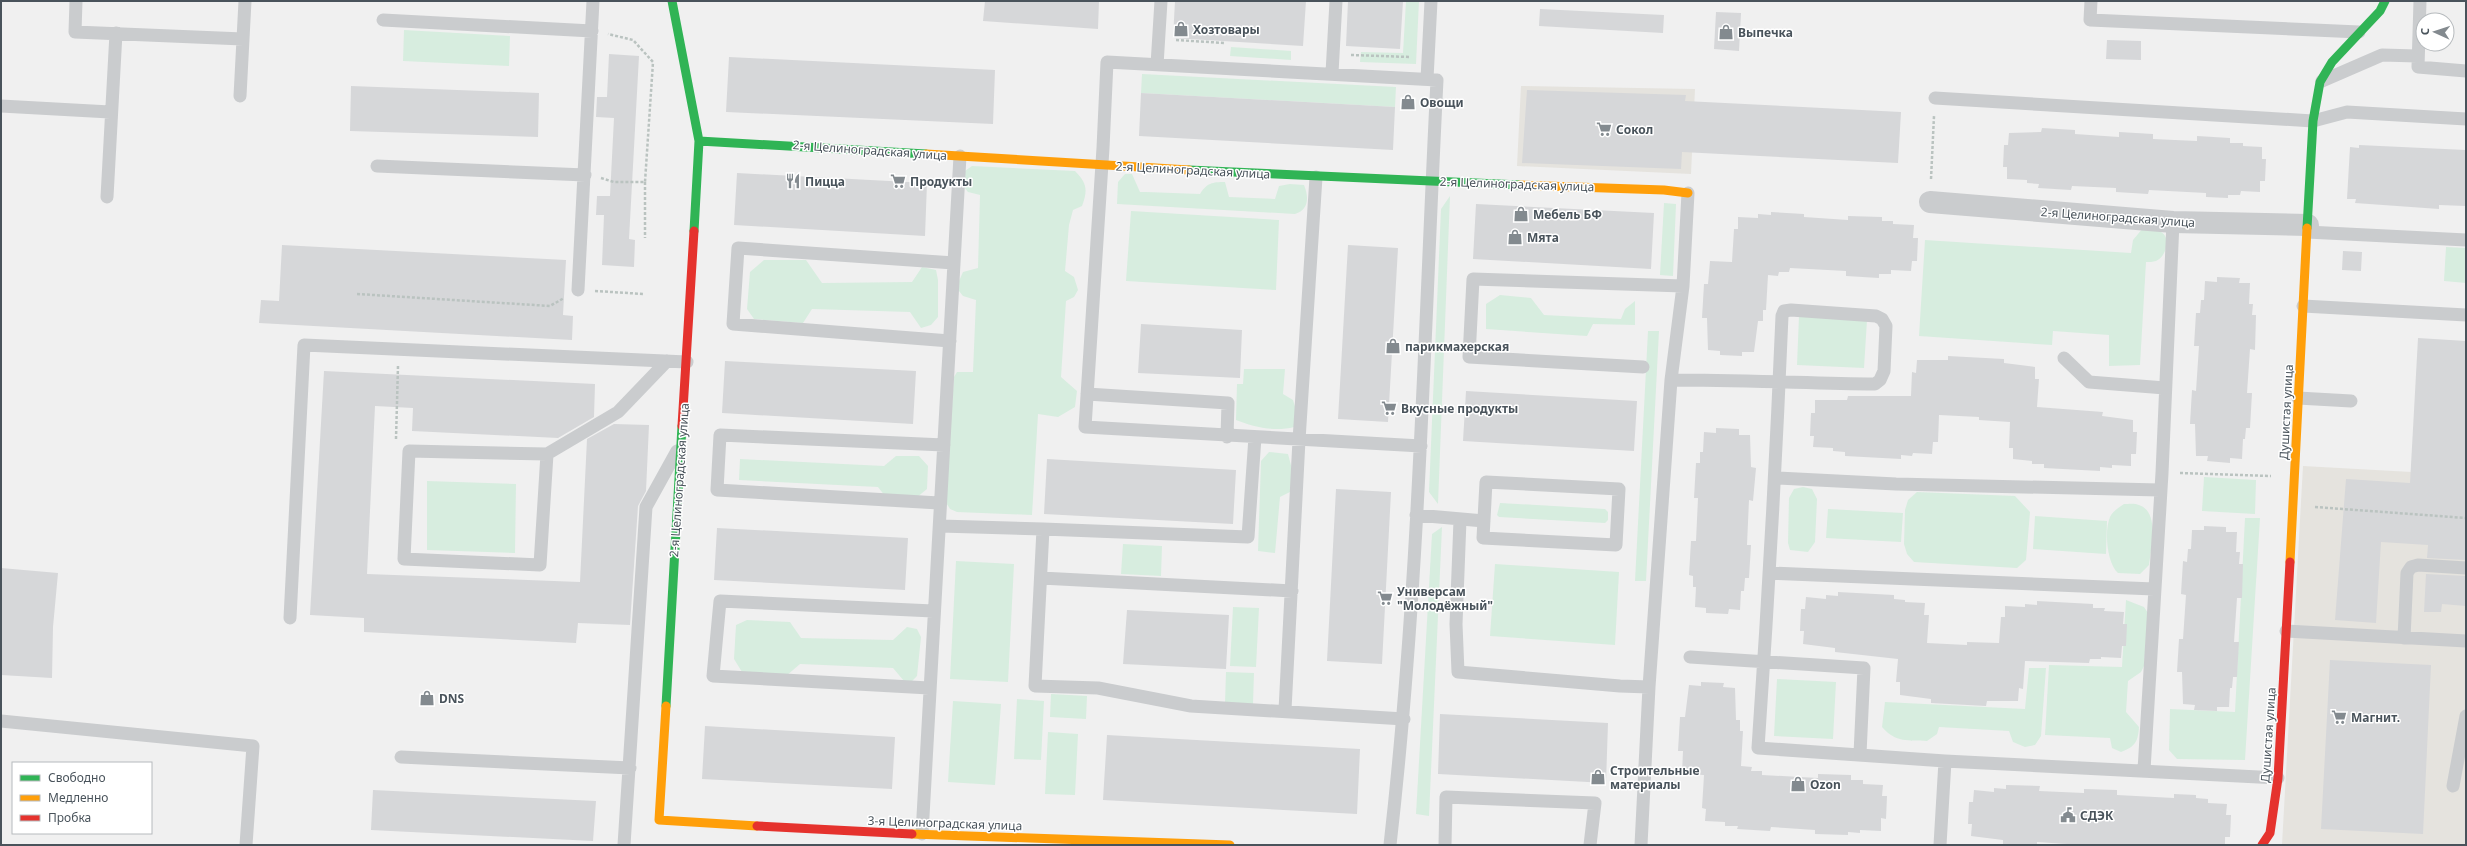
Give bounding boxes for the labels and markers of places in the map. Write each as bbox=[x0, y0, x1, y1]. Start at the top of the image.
shop icon: Хозтовары bbox=[1172, 20, 1190, 38]
place label: Хозтовары bbox=[1193, 21, 1260, 38]
shop icon: Выпечка bbox=[1717, 23, 1735, 41]
place label: Выпечка bbox=[1738, 24, 1793, 41]
shop icon: Овощи bbox=[1399, 93, 1417, 111]
place label: Овощи bbox=[1420, 94, 1463, 111]
supermarket icon: Сокол bbox=[1595, 120, 1613, 138]
place label: Сокол bbox=[1616, 121, 1653, 138]
restaurant icon: Пицца bbox=[784, 172, 802, 190]
supermarket icon: Продукты bbox=[889, 172, 907, 190]
place label: Пицца bbox=[805, 173, 845, 190]
place label: Продукты bbox=[910, 173, 972, 190]
shop icon: Мебель БФ bbox=[1512, 205, 1530, 223]
place label: Мебель БФ bbox=[1533, 206, 1602, 223]
shop icon: Мята bbox=[1506, 228, 1524, 246]
place label: Мята bbox=[1527, 229, 1559, 246]
shop icon: парикмахерская bbox=[1384, 337, 1402, 355]
place label: парикмахерская bbox=[1405, 338, 1509, 355]
supermarket icon: Вкусные продукты bbox=[1380, 399, 1398, 417]
place label: Вкусные продукты bbox=[1401, 400, 1518, 417]
place label: Универсам "Молодёжный" bbox=[1397, 583, 1493, 614]
supermarket icon: Универсам "Молодёжный" bbox=[1376, 589, 1394, 607]
shop icon: DNS bbox=[418, 689, 436, 707]
place label: DNS bbox=[439, 690, 465, 707]
supermarket icon: Магнит. bbox=[2330, 708, 2348, 726]
place label: Магнит. bbox=[2351, 709, 2400, 726]
place label: Строительные материалы bbox=[1610, 762, 1700, 793]
shop icon: Строительные материалы bbox=[1589, 768, 1607, 786]
shop icon: Ozon bbox=[1789, 775, 1807, 793]
place label: Ozon bbox=[1810, 776, 1841, 793]
public building icon: СДЭК bbox=[2059, 806, 2077, 824]
place label: СДЭК bbox=[2080, 807, 2114, 824]

